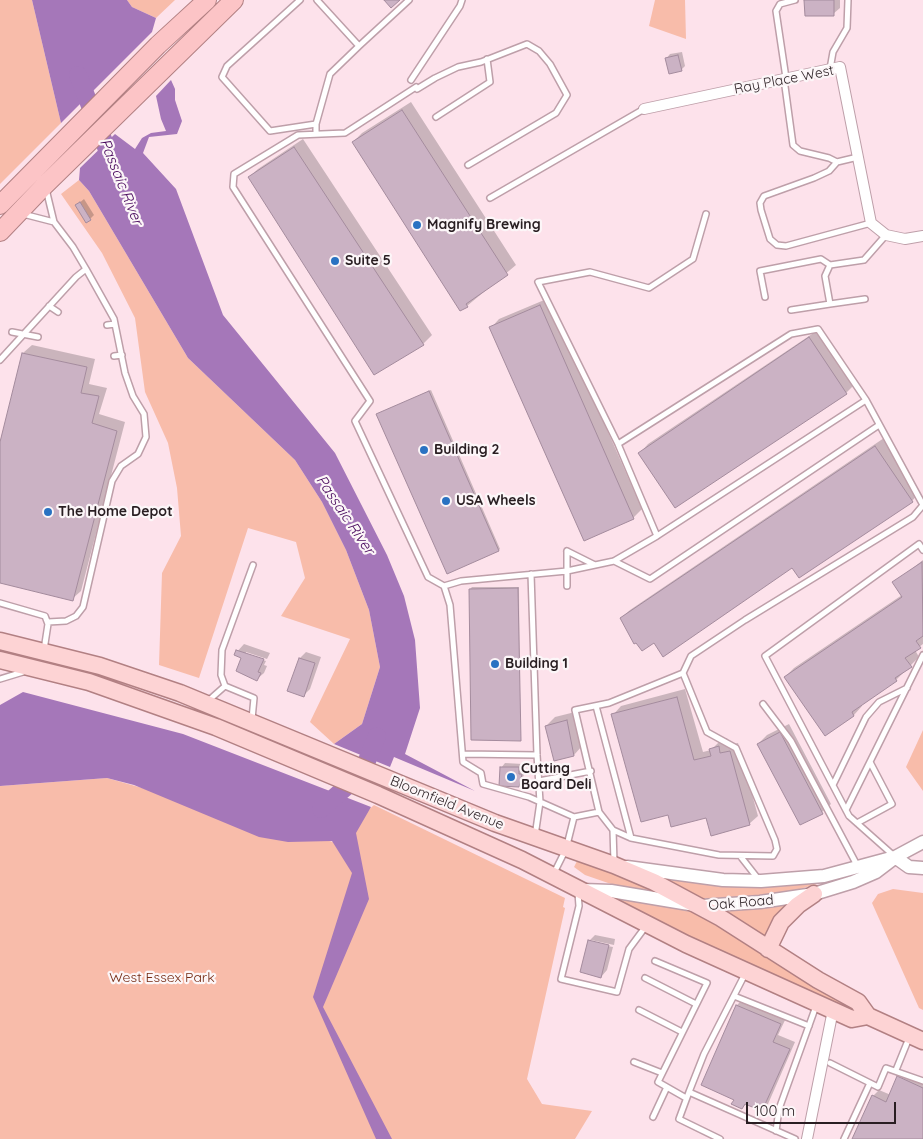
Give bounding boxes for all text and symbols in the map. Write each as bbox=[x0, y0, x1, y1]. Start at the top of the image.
street label: Ray Place West bbox=[733, 62, 835, 98]
water label: Passaic River bbox=[95, 136, 147, 228]
place label: Magnify Brewing bbox=[427, 217, 541, 233]
marker: Magnify Brewing bbox=[411, 219, 423, 231]
place label: Suite 5 bbox=[345, 253, 391, 269]
marker: Suite 5 bbox=[329, 255, 341, 267]
place label: Building 2 bbox=[434, 442, 500, 458]
marker: Building 2 bbox=[418, 444, 430, 456]
water label: Passaic River bbox=[312, 472, 378, 558]
place label: USA Wheels bbox=[456, 493, 535, 509]
marker: USA Wheels bbox=[440, 495, 452, 507]
place label: The Home Depot bbox=[58, 504, 173, 520]
marker: The Home Depot bbox=[42, 506, 54, 518]
place label: Building 1 bbox=[505, 656, 568, 672]
marker: Building 1 bbox=[489, 658, 501, 670]
place label: Cutting Board Deli bbox=[521, 761, 592, 794]
marker: Cutting Board Deli bbox=[505, 771, 517, 783]
street label: Bloomfield Avenue bbox=[388, 773, 506, 833]
street label: Oak Road bbox=[708, 892, 774, 914]
park label: West Essex Park bbox=[109, 970, 215, 986]
scale bar bbox=[748, 1092, 898, 1124]
text: 100 m bbox=[754, 1101, 795, 1120]

